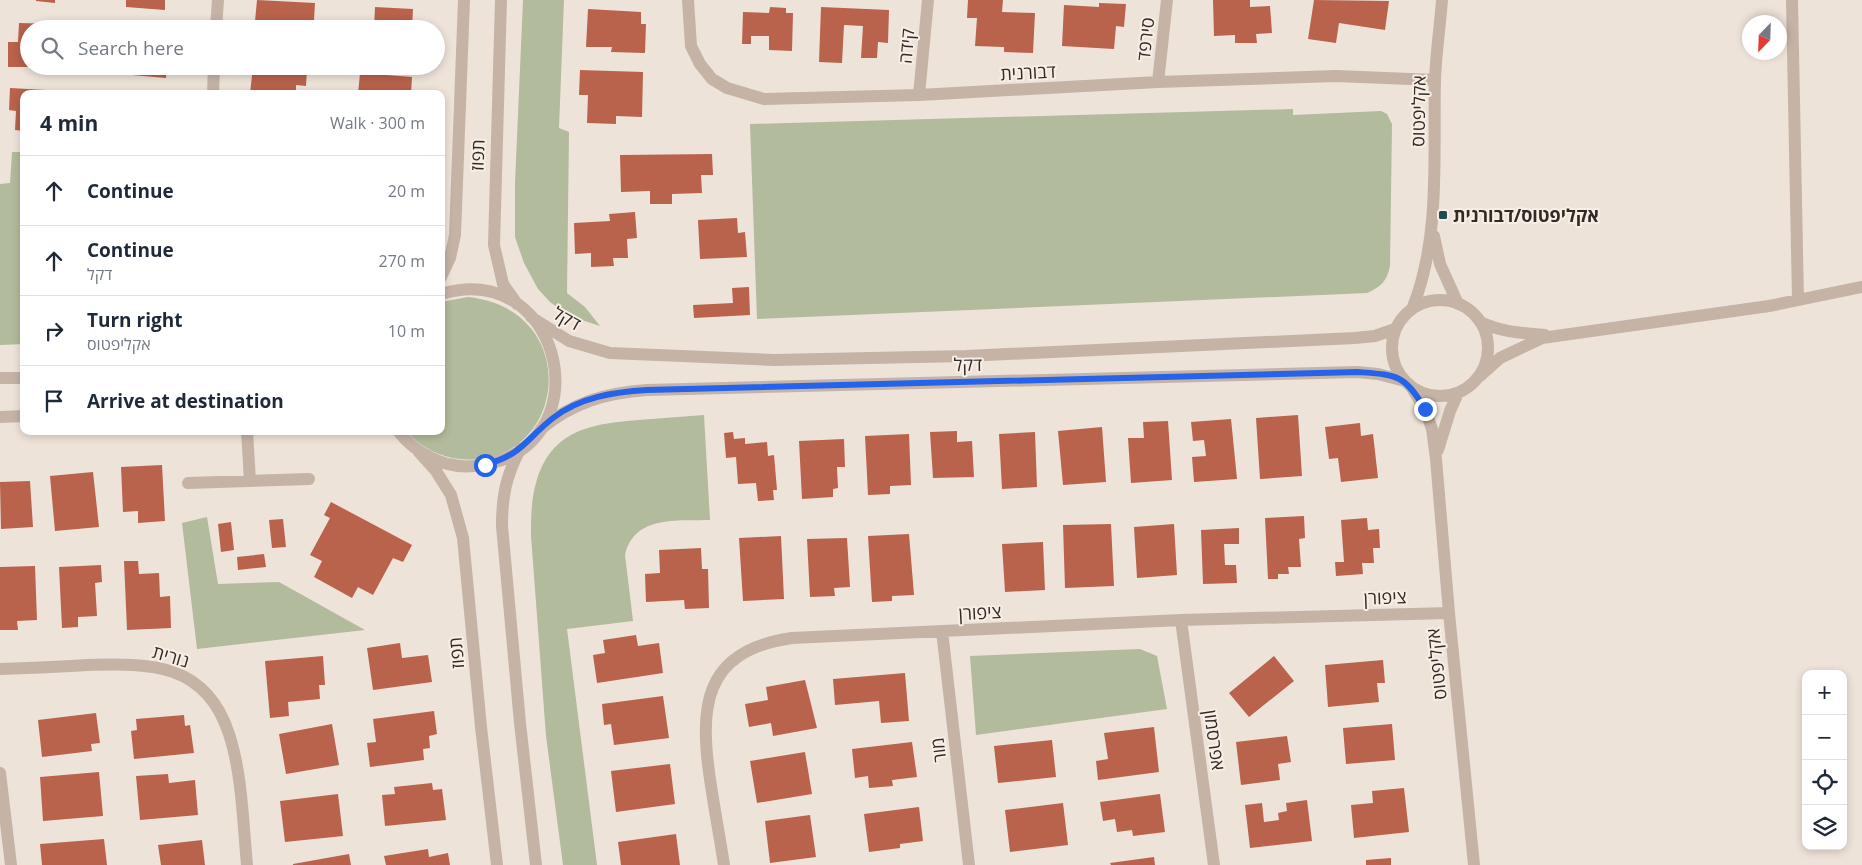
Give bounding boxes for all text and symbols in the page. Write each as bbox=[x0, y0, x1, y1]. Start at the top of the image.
north arrow bbox=[1742, 15, 1787, 60]
street label: סירפד bbox=[1131, 16, 1159, 62]
search box bbox=[20, 20, 445, 75]
street label: קידה bbox=[893, 27, 920, 65]
icon: search bbox=[38, 34, 66, 62]
text: Search here bbox=[78, 35, 184, 61]
street label: דבורנית bbox=[1000, 59, 1056, 85]
street label: אקליפטוס bbox=[1405, 75, 1431, 147]
text: 4 min bbox=[40, 109, 98, 137]
text: Walk · 300 m bbox=[330, 112, 425, 134]
street label: תפוז bbox=[464, 139, 490, 171]
icon: ahead bbox=[40, 177, 68, 205]
text: Continue bbox=[87, 178, 174, 204]
text: 20 m bbox=[388, 180, 425, 202]
place label: אקליפטוס/דבורנית bbox=[1453, 203, 1599, 227]
marker: אקליפטוס/דבורנית bbox=[1437, 209, 1449, 221]
text: Continue bbox=[87, 237, 174, 263]
icon: ahead bbox=[40, 247, 68, 275]
text: 270 m bbox=[379, 250, 425, 272]
text: דקל bbox=[87, 263, 112, 285]
street label: דקל bbox=[549, 301, 585, 335]
text: Turn right bbox=[87, 307, 182, 333]
icon: right bbox=[40, 317, 68, 345]
text: 10 m bbox=[388, 320, 425, 342]
text: אקליפטוס bbox=[87, 333, 151, 355]
street label: דקל bbox=[954, 352, 982, 376]
icon: arrive bbox=[40, 387, 68, 415]
text: Arrive at destination bbox=[87, 388, 284, 414]
route end bbox=[1414, 398, 1437, 421]
route start bbox=[474, 454, 497, 477]
street label: ציפורן bbox=[1363, 584, 1407, 610]
street label: ציפורן bbox=[958, 599, 1002, 625]
street label: אקליפטוס bbox=[1420, 627, 1452, 701]
street label: תפוז bbox=[443, 636, 469, 670]
street label: נורית bbox=[150, 639, 192, 673]
map controls bbox=[1802, 670, 1847, 850]
button: + bbox=[1802, 670, 1847, 715]
street label: אפרסמון bbox=[1199, 708, 1231, 772]
button: − bbox=[1802, 715, 1847, 760]
street label: מור bbox=[925, 736, 951, 764]
button: locate bbox=[1802, 760, 1847, 805]
button: layers bbox=[1802, 805, 1847, 850]

